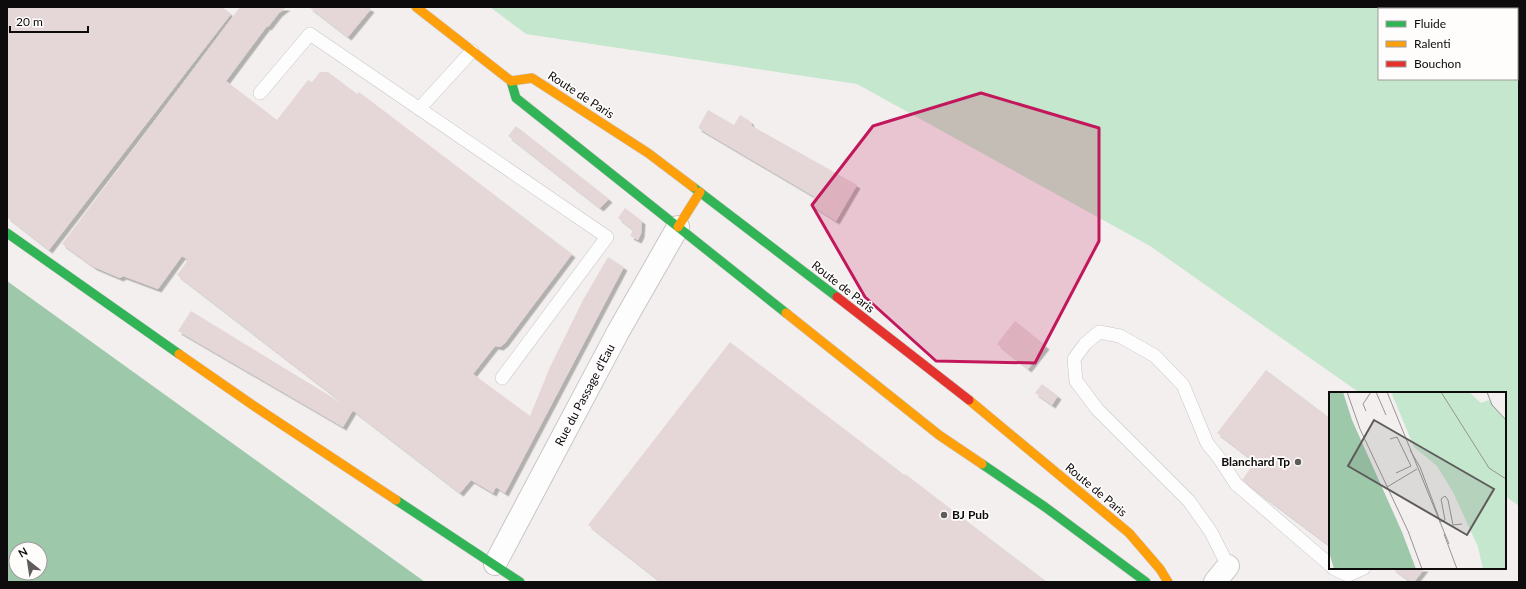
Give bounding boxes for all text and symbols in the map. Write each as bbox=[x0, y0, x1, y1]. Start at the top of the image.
scale bar bbox=[10, 8, 88, 34]
legend bbox=[1378, 8, 1518, 80]
text: 20 m bbox=[16, 14, 43, 29]
text: Fluide bbox=[1414, 16, 1446, 31]
text: Ralenti bbox=[1414, 36, 1451, 51]
text: Bouchon bbox=[1414, 56, 1461, 71]
street label: Route de Paris bbox=[545, 68, 617, 122]
street label: Route de Paris bbox=[809, 257, 878, 316]
street label: Rue du Passage d'Eau bbox=[551, 341, 618, 448]
inset map bbox=[1329, 392, 1506, 569]
place label: Blanchard Tp bbox=[1221, 454, 1290, 469]
marker: Blanchard Tp bbox=[1293, 457, 1303, 467]
street label: Route de Paris bbox=[1062, 459, 1130, 520]
place label: BJ Pub bbox=[952, 507, 989, 522]
marker: BJ Pub bbox=[939, 510, 949, 520]
north arrow bbox=[8, 541, 48, 581]
text: N bbox=[16, 544, 30, 560]

